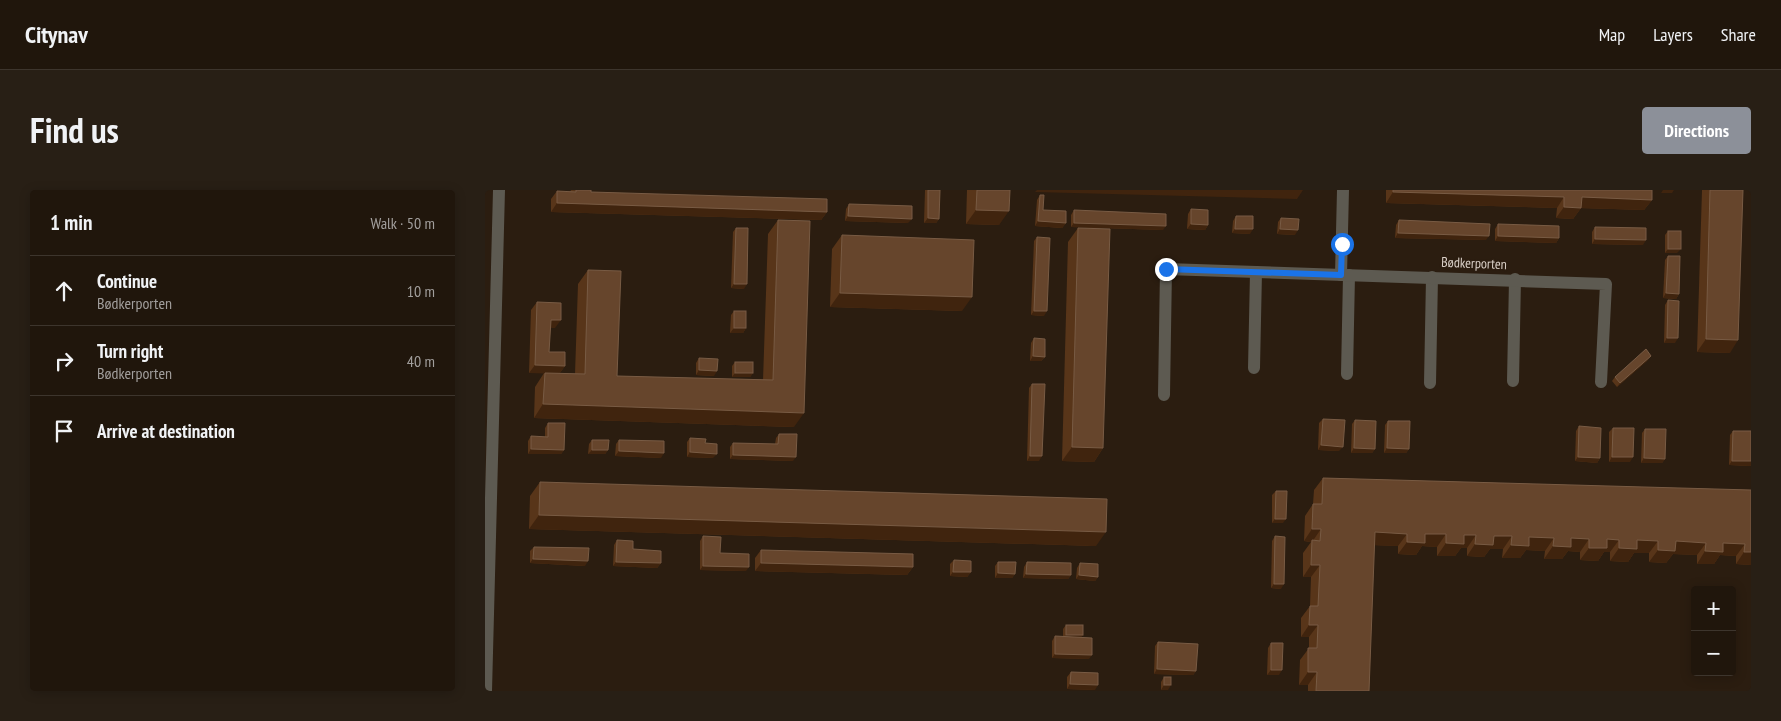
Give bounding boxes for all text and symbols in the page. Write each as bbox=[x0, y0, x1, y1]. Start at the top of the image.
text: Citynav bbox=[25, 19, 88, 50]
text: Map bbox=[1599, 23, 1625, 46]
text: Layers bbox=[1653, 23, 1693, 46]
text: Share bbox=[1721, 23, 1756, 46]
text: Find us bbox=[30, 107, 119, 153]
button: Directions bbox=[1642, 107, 1751, 154]
text: 1 min bbox=[50, 209, 92, 236]
text: Walk · 50 m bbox=[370, 213, 435, 233]
route start bbox=[1331, 233, 1354, 256]
street label: Bødkerporten bbox=[1441, 253, 1507, 273]
route end bbox=[1155, 258, 1178, 281]
text: Continue bbox=[97, 269, 157, 293]
icon: ahead bbox=[50, 277, 78, 305]
text: 10 m bbox=[407, 281, 435, 301]
text: Bødkerporten bbox=[97, 293, 172, 313]
text: Turn right bbox=[97, 339, 163, 363]
icon: right bbox=[50, 347, 78, 375]
text: 40 m bbox=[407, 351, 435, 371]
text: Bødkerporten bbox=[97, 363, 172, 383]
icon: arrive bbox=[50, 417, 78, 445]
text: Arrive at destination bbox=[97, 419, 235, 443]
map controls bbox=[1691, 586, 1736, 676]
button: + bbox=[1691, 586, 1736, 631]
button: − bbox=[1691, 631, 1736, 676]

